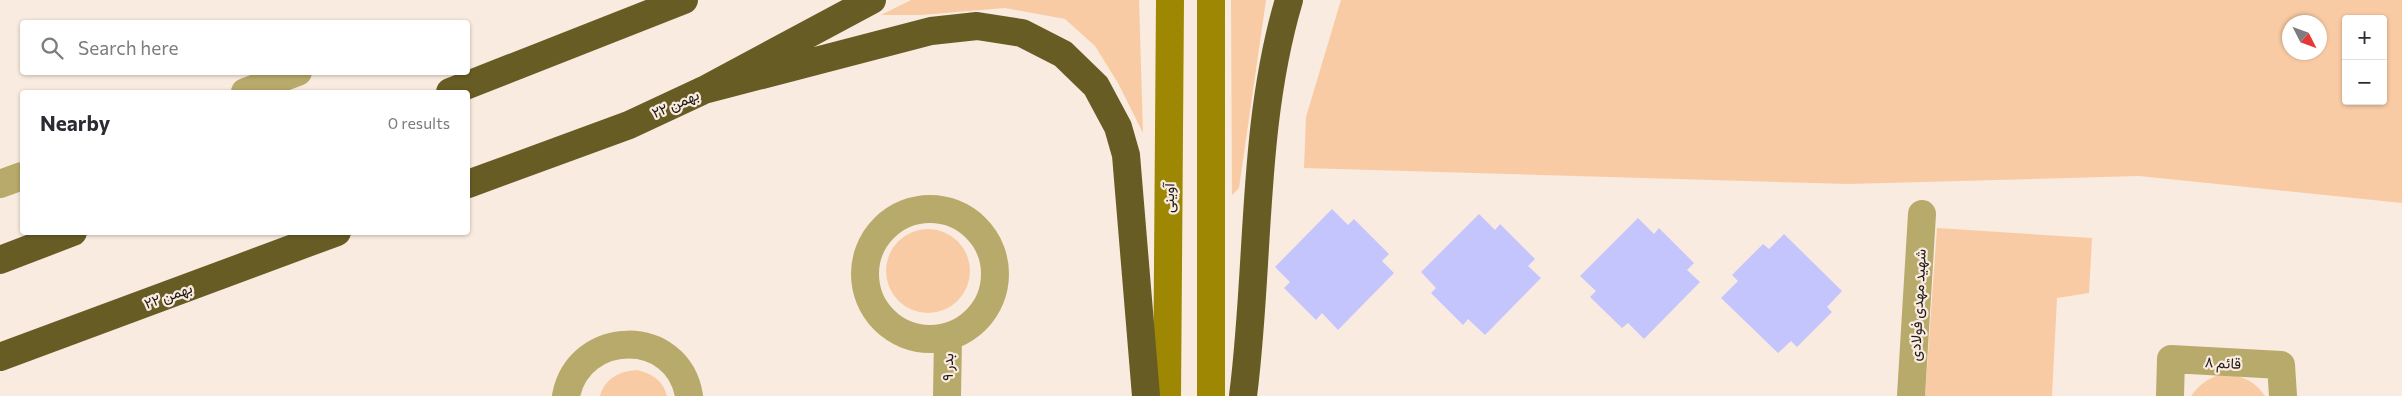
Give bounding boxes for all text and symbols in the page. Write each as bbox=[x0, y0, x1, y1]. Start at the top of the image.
north arrow bbox=[2282, 15, 2327, 60]
map controls bbox=[2342, 15, 2387, 105]
button: + bbox=[2342, 15, 2387, 60]
search box bbox=[20, 20, 470, 75]
icon: search bbox=[38, 34, 66, 62]
text: Search here bbox=[78, 36, 178, 59]
button: − bbox=[2342, 60, 2387, 105]
street label: ۲۲ بهمن bbox=[649, 85, 702, 123]
text: Nearby bbox=[40, 110, 110, 135]
text: 0 results bbox=[388, 113, 450, 132]
street label: آوینی bbox=[1159, 182, 1179, 213]
street label: شهید مهدی فولادی bbox=[1905, 248, 1931, 362]
street label: ۲۲ بهمن bbox=[141, 278, 195, 314]
street label: قائم ۸ bbox=[2204, 352, 2242, 374]
street label: بدر ۹ bbox=[938, 353, 957, 381]

